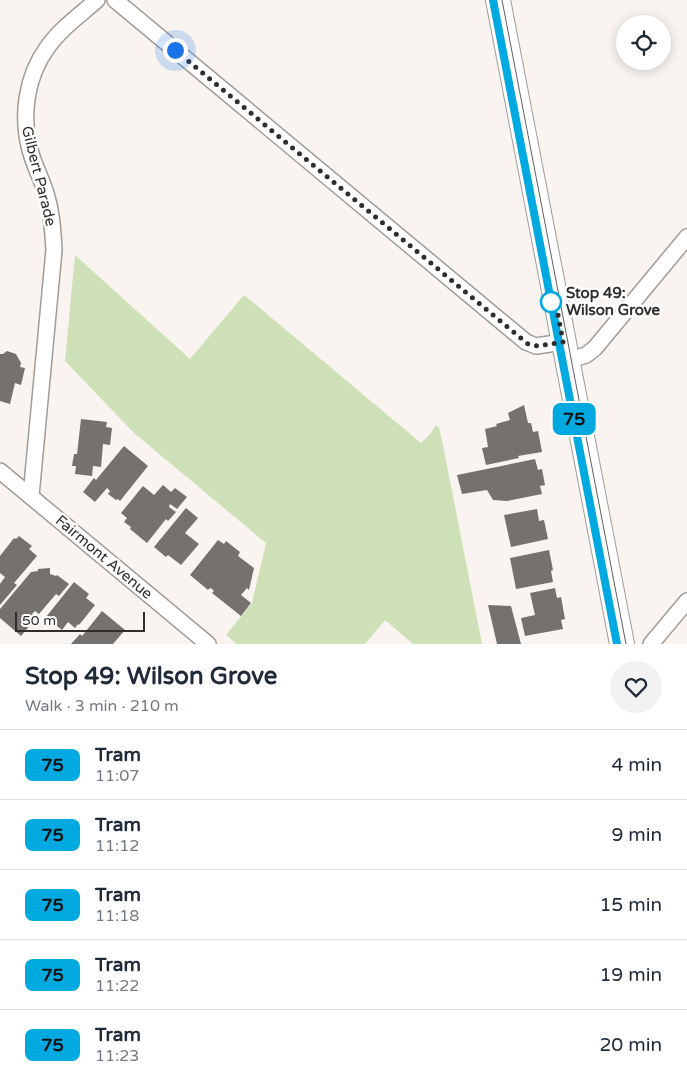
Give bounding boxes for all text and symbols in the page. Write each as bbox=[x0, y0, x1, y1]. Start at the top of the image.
map controls bbox=[616, 15, 671, 70]
button: locate bbox=[616, 15, 671, 70]
your location bbox=[163, 38, 188, 63]
street label: Gilbert Parade bbox=[18, 124, 60, 228]
place label: Stop 49: Wilson Grove bbox=[566, 284, 661, 319]
marker: Stop 49: Wilson Grove bbox=[540, 291, 562, 313]
line badge: 75 bbox=[552, 403, 596, 435]
text: 75 bbox=[563, 408, 585, 430]
street label: Fairmont Avenue bbox=[52, 511, 156, 603]
scale bar bbox=[15, 609, 145, 632]
text: 50 m bbox=[22, 612, 56, 629]
button: heart bbox=[610, 661, 662, 713]
text: Stop 49: Wilson Grove bbox=[25, 662, 277, 691]
text: Walk · 3 min · 210 m bbox=[25, 696, 179, 716]
text: Tram bbox=[95, 744, 141, 766]
text: 75 bbox=[41, 754, 64, 776]
text: 4 min bbox=[611, 754, 662, 776]
text: 11:07 bbox=[95, 766, 139, 786]
text: Tram bbox=[95, 814, 141, 836]
text: 75 bbox=[41, 824, 64, 846]
text: 9 min bbox=[611, 824, 662, 846]
text: 11:12 bbox=[95, 836, 139, 856]
text: Tram bbox=[95, 884, 141, 906]
text: 75 bbox=[41, 894, 64, 916]
text: 15 min bbox=[599, 894, 662, 916]
text: 11:18 bbox=[95, 906, 139, 926]
text: Tram bbox=[95, 954, 141, 976]
text: 75 bbox=[41, 964, 64, 986]
text: 19 min bbox=[599, 964, 662, 986]
text: 11:22 bbox=[95, 976, 139, 996]
text: Tram bbox=[95, 1024, 141, 1046]
text: 75 bbox=[41, 1034, 64, 1056]
text: 20 min bbox=[599, 1034, 662, 1056]
text: 11:23 bbox=[95, 1046, 139, 1066]

